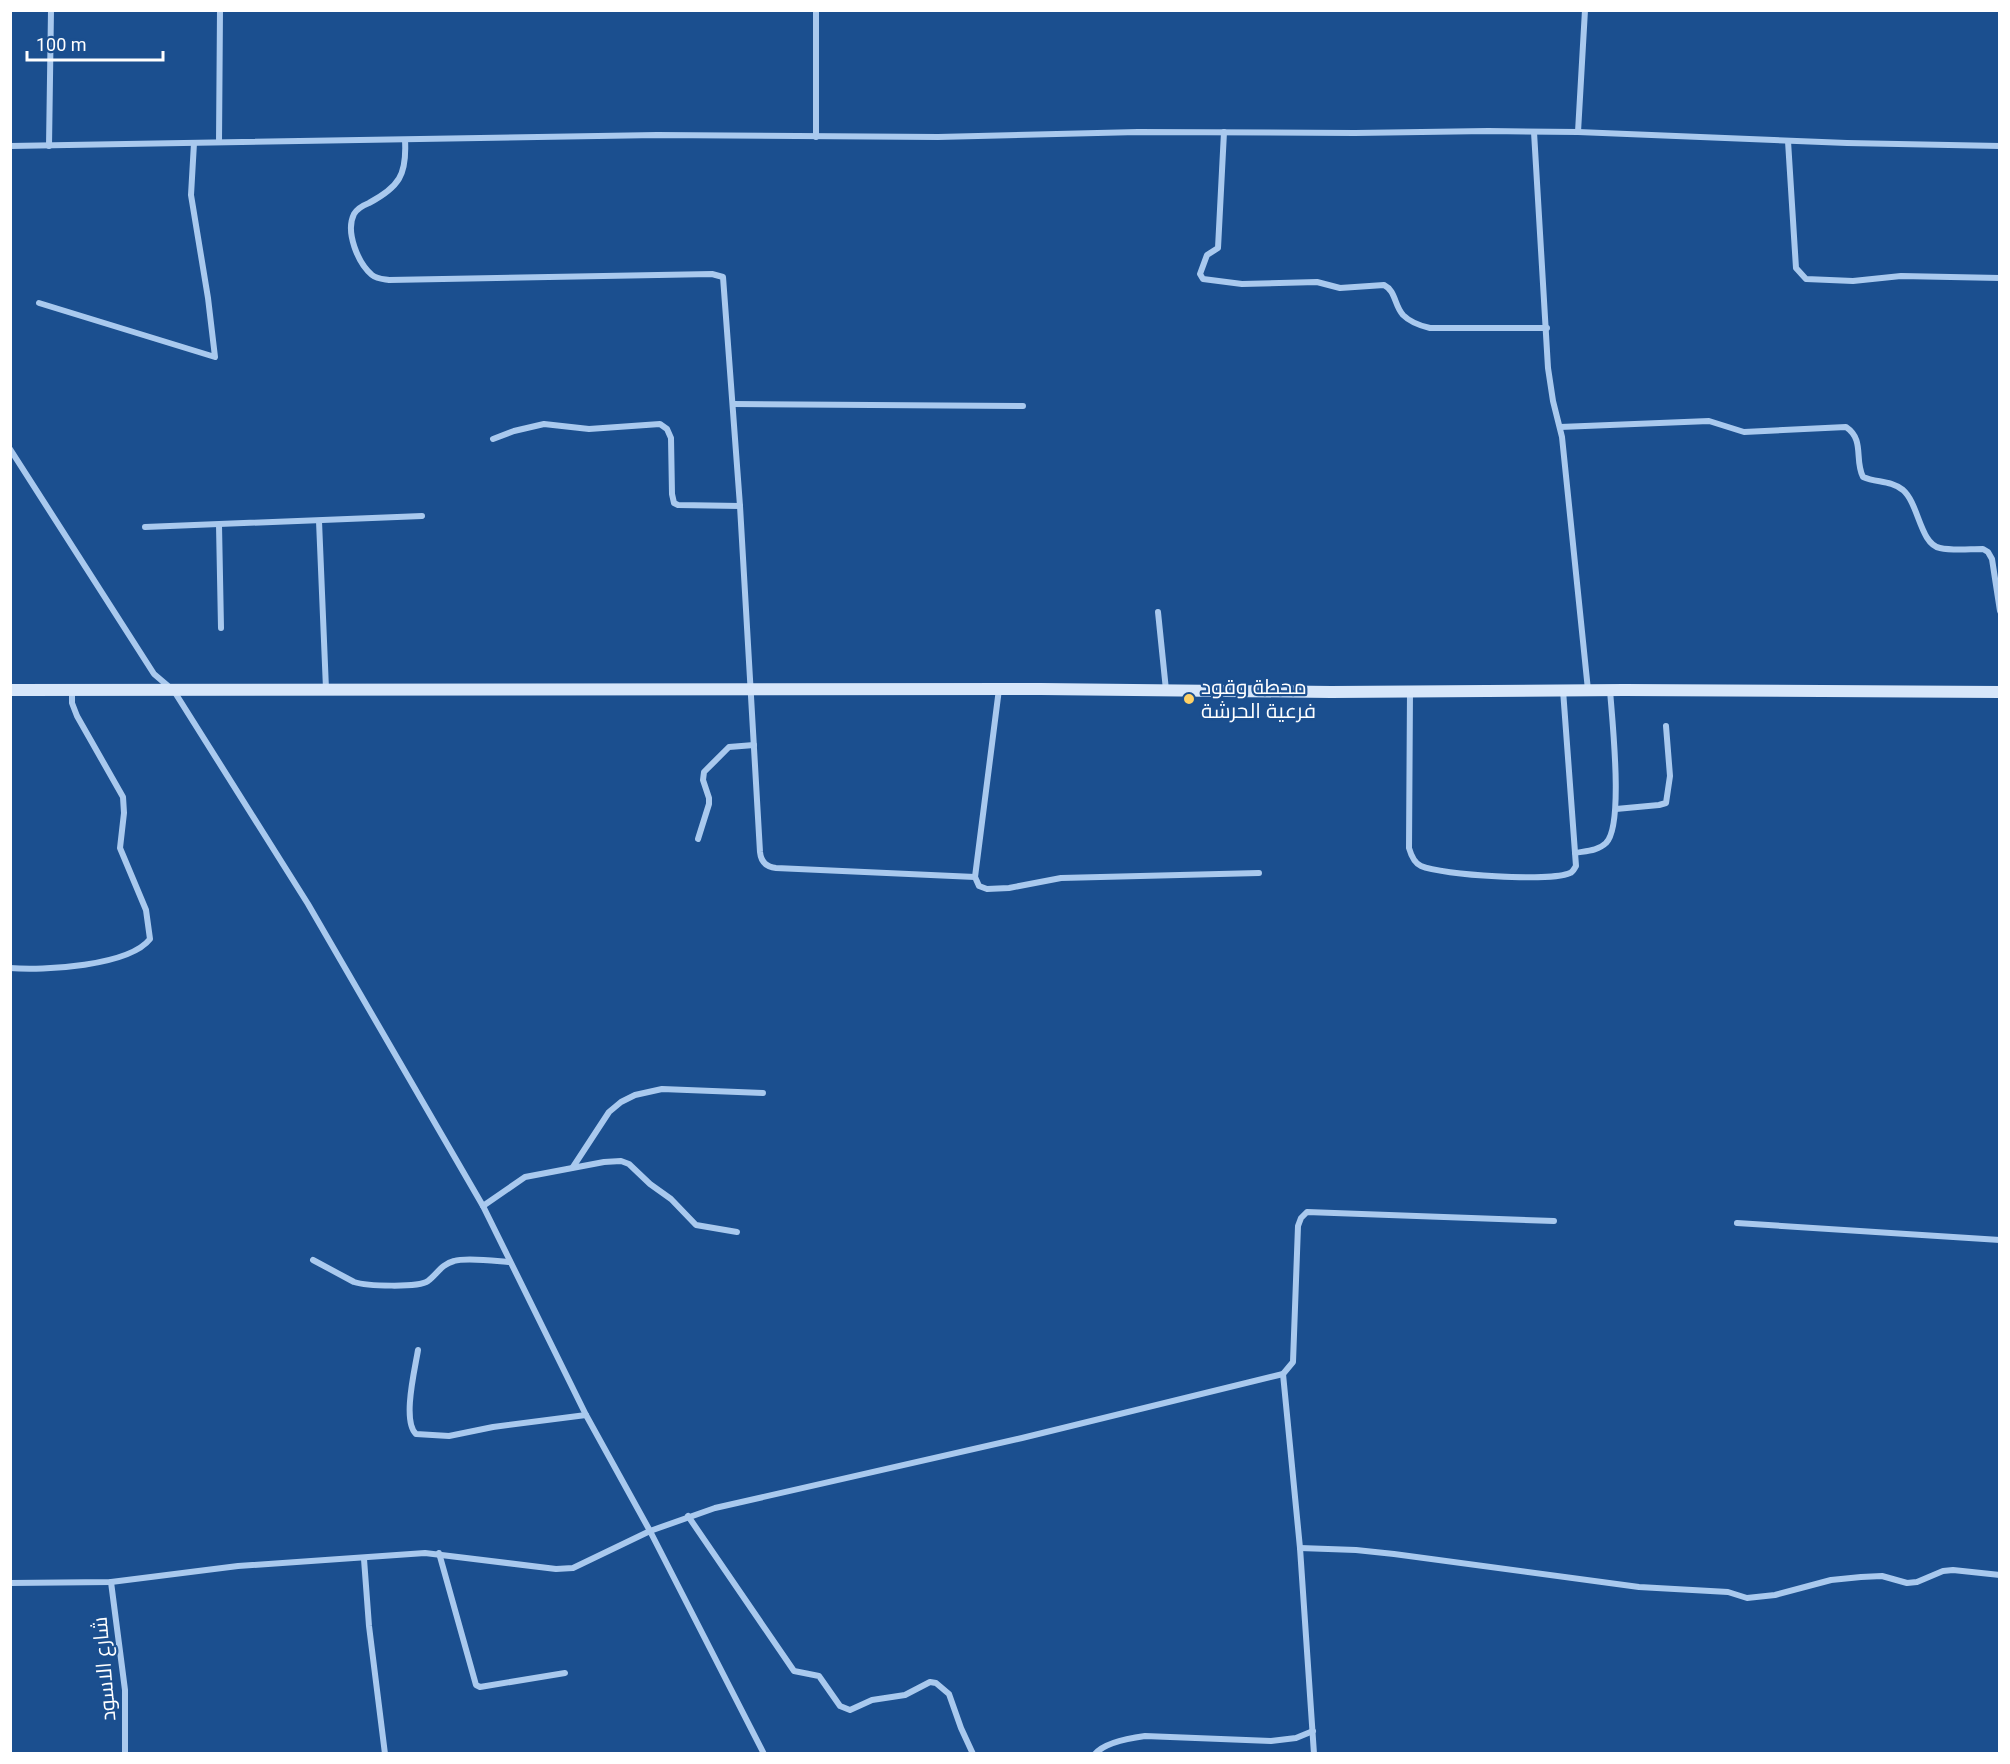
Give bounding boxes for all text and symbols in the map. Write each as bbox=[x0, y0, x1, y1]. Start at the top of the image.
scale bar bbox=[27, 24, 164, 62]
text: 100 m bbox=[36, 34, 87, 55]
place label: محطة وقود فرعية الحرشة bbox=[1201, 675, 1316, 723]
marker: محطة وقود فرعية الحرشة bbox=[1182, 692, 1196, 706]
street label: شارع الاسود bbox=[87, 1616, 123, 1722]

